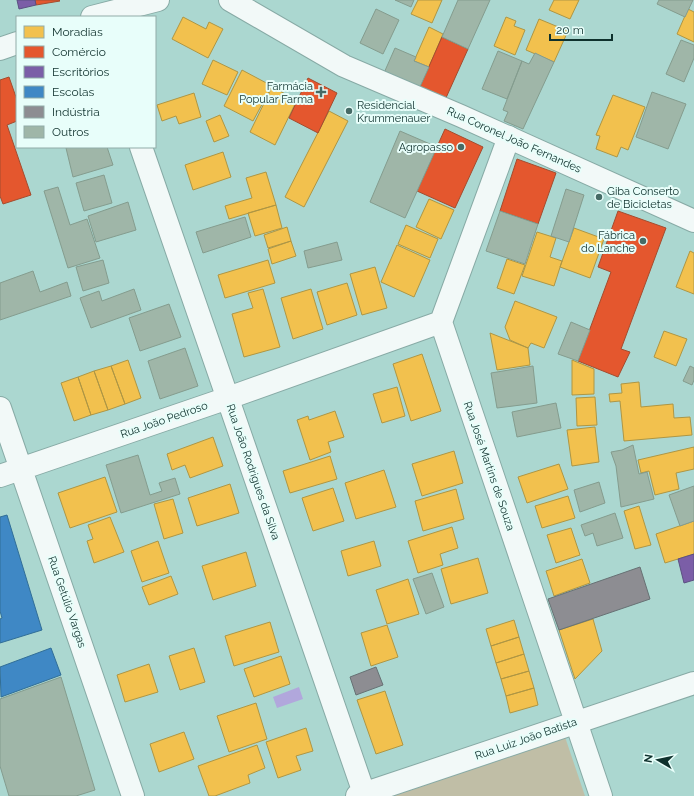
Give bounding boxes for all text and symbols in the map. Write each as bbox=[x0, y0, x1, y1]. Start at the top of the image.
legend bbox=[16, 16, 156, 148]
scale bar bbox=[550, 16, 612, 42]
text: 20 m bbox=[556, 23, 584, 37]
text: Moradias bbox=[52, 25, 103, 39]
text: Comércio bbox=[52, 45, 106, 59]
text: Escritórios bbox=[52, 65, 110, 79]
place label: Farmácia Popular Farma bbox=[239, 80, 313, 106]
text: Escolas bbox=[52, 85, 95, 99]
marker: Farmácia Popular Farma bbox=[316, 87, 326, 97]
place label: Residencial Krummenauer bbox=[357, 99, 431, 125]
street label: Rua Coronel João Fernandes bbox=[445, 104, 583, 176]
text: Indústria bbox=[52, 105, 100, 119]
marker: Residencial Krummenauer bbox=[344, 106, 354, 116]
text: Outros bbox=[52, 125, 89, 139]
place label: Agropasso bbox=[399, 141, 453, 154]
marker: Agropasso bbox=[456, 142, 466, 152]
place label: Giba Conserto de Bicicletas bbox=[607, 185, 680, 211]
marker: Giba Conserto de Bicicletas bbox=[594, 192, 604, 202]
place label: Fábrica do Lanche bbox=[581, 229, 636, 255]
marker: Fábrica do Lanche bbox=[638, 236, 648, 246]
street label: Rua João Pedroso bbox=[119, 399, 210, 441]
street label: Rua José Martins de Souza bbox=[461, 400, 517, 532]
street label: Rua João Rodrigues da Silva bbox=[224, 402, 282, 542]
street label: Rua Getúlio Vargas bbox=[45, 554, 89, 650]
street label: Rua Luiz João Batista bbox=[473, 715, 579, 763]
north arrow bbox=[638, 740, 678, 780]
text: N bbox=[642, 753, 656, 764]

